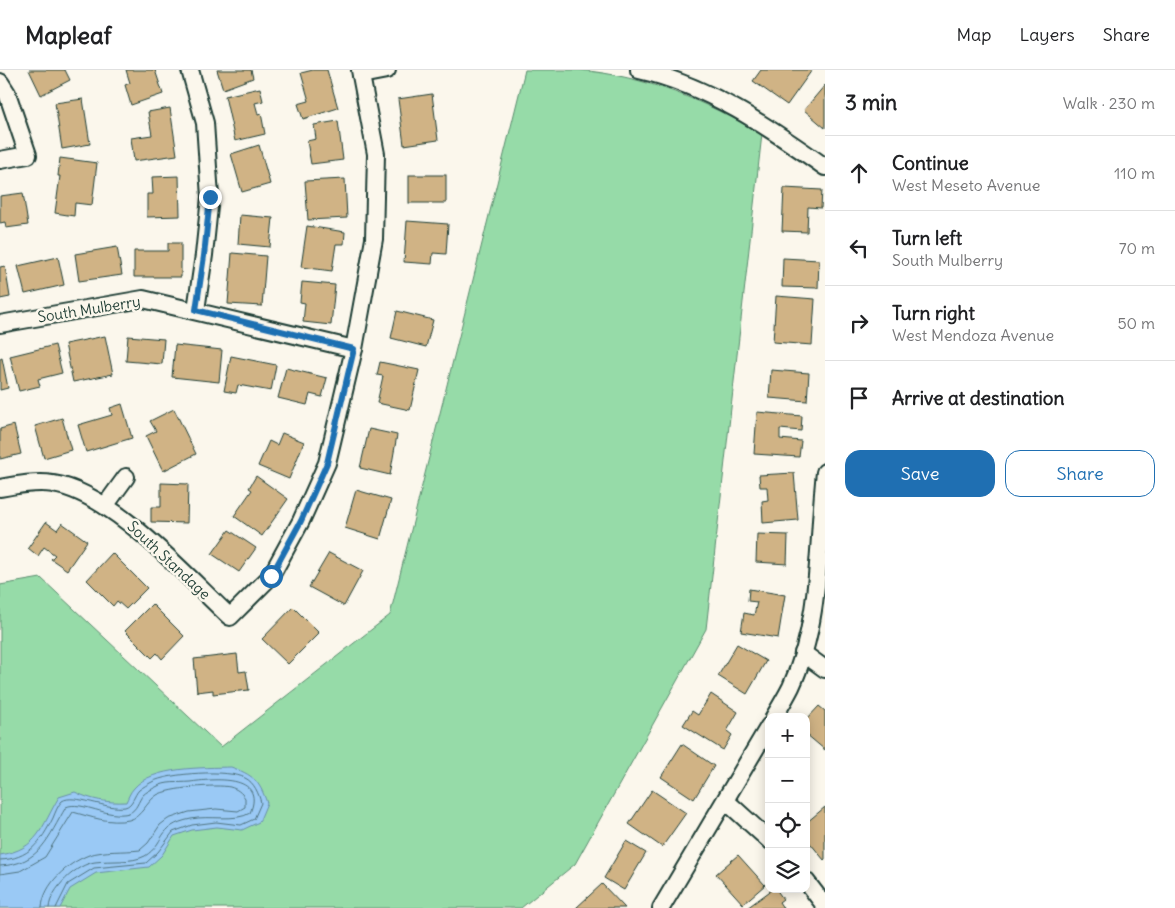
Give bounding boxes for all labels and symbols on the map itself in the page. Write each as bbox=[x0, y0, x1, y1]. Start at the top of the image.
route end bbox=[199, 186, 222, 209]
street label: South Mulberry bbox=[36, 291, 142, 327]
street label: South Standage bbox=[123, 517, 215, 603]
route start bbox=[260, 565, 283, 588]

